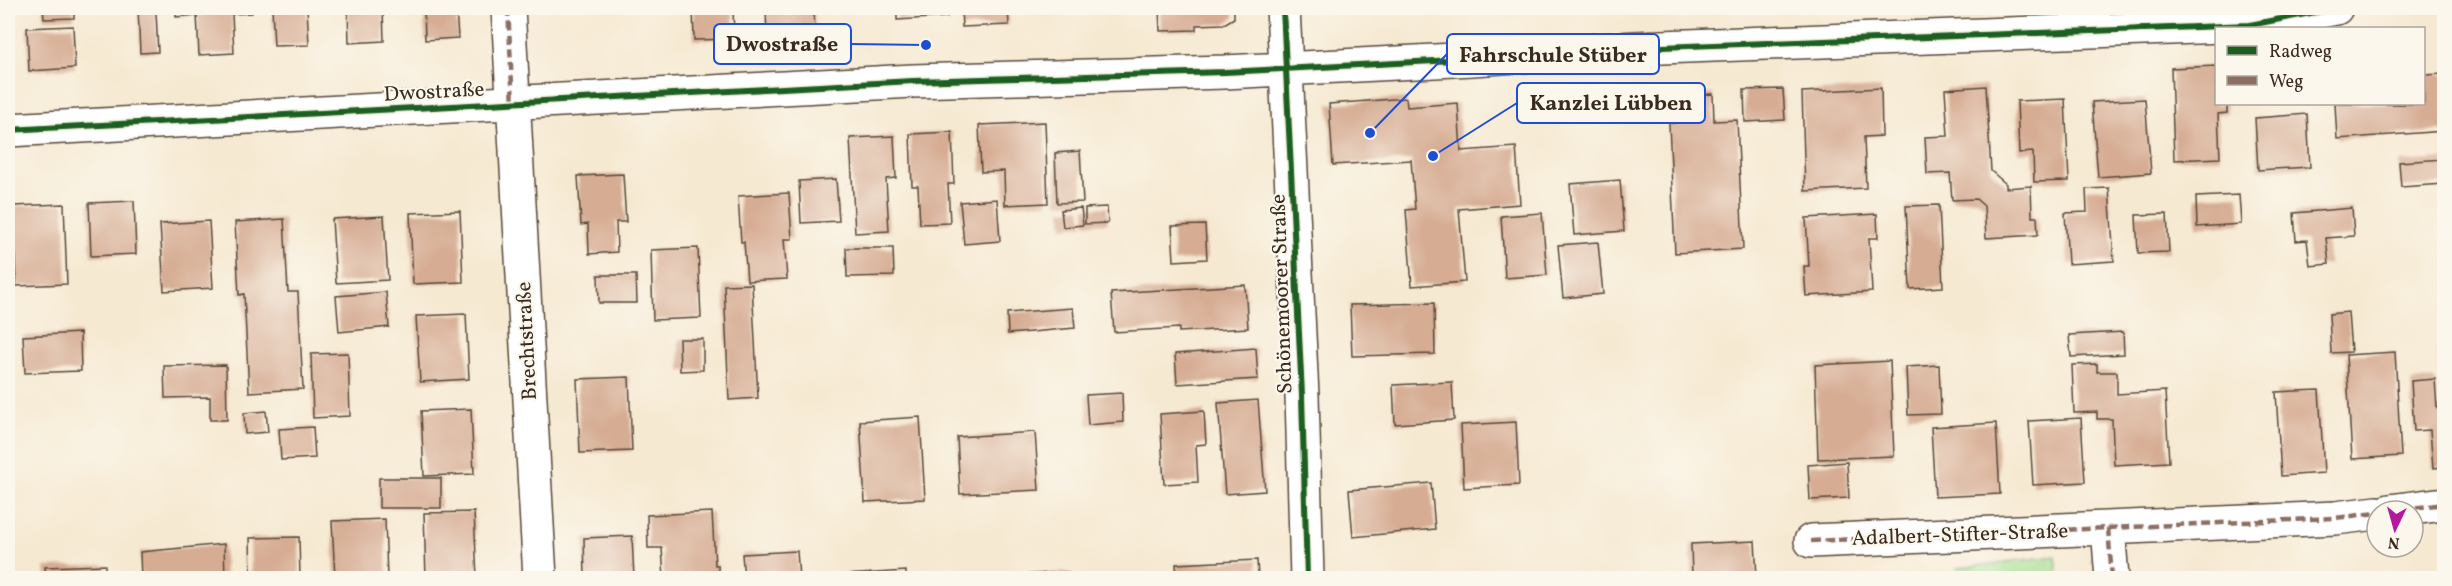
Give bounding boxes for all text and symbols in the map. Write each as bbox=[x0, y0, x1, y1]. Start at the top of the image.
callout: Dwostraße bbox=[714, 24, 851, 64]
legend bbox=[2215, 27, 2425, 105]
text: Dwostraße bbox=[726, 30, 838, 61]
callout: Fahrschule Stüber bbox=[1447, 34, 1659, 74]
text: Radweg bbox=[2269, 40, 2332, 65]
text: Fahrschule Stüber bbox=[1459, 41, 1648, 72]
text: Weg bbox=[2269, 70, 2303, 95]
street label: Dwostraße bbox=[383, 75, 485, 110]
callout: Kanzlei Lübben bbox=[1517, 83, 1705, 123]
text: Kanzlei Lübben bbox=[1529, 89, 1693, 120]
street label: Schönemoorer Straße bbox=[1265, 193, 1300, 394]
street label: Brechtstraße bbox=[510, 281, 545, 401]
north arrow bbox=[2365, 499, 2425, 559]
street label: Adalbert-Stifter-Straße bbox=[1851, 517, 2069, 554]
text: N bbox=[2387, 530, 2401, 553]

